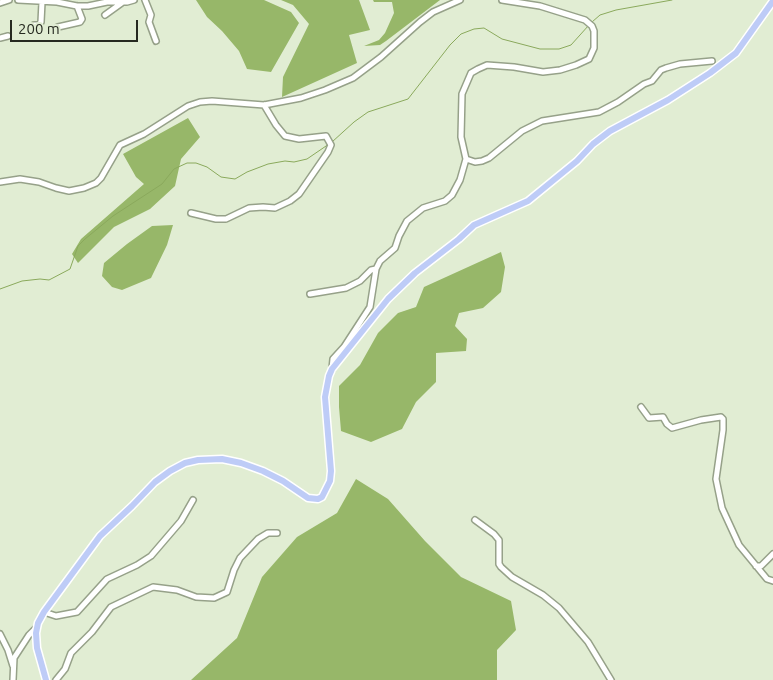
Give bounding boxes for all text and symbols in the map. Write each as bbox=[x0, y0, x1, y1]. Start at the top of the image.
scale bar bbox=[12, 10, 140, 42]
text: 200 m bbox=[18, 20, 60, 37]

